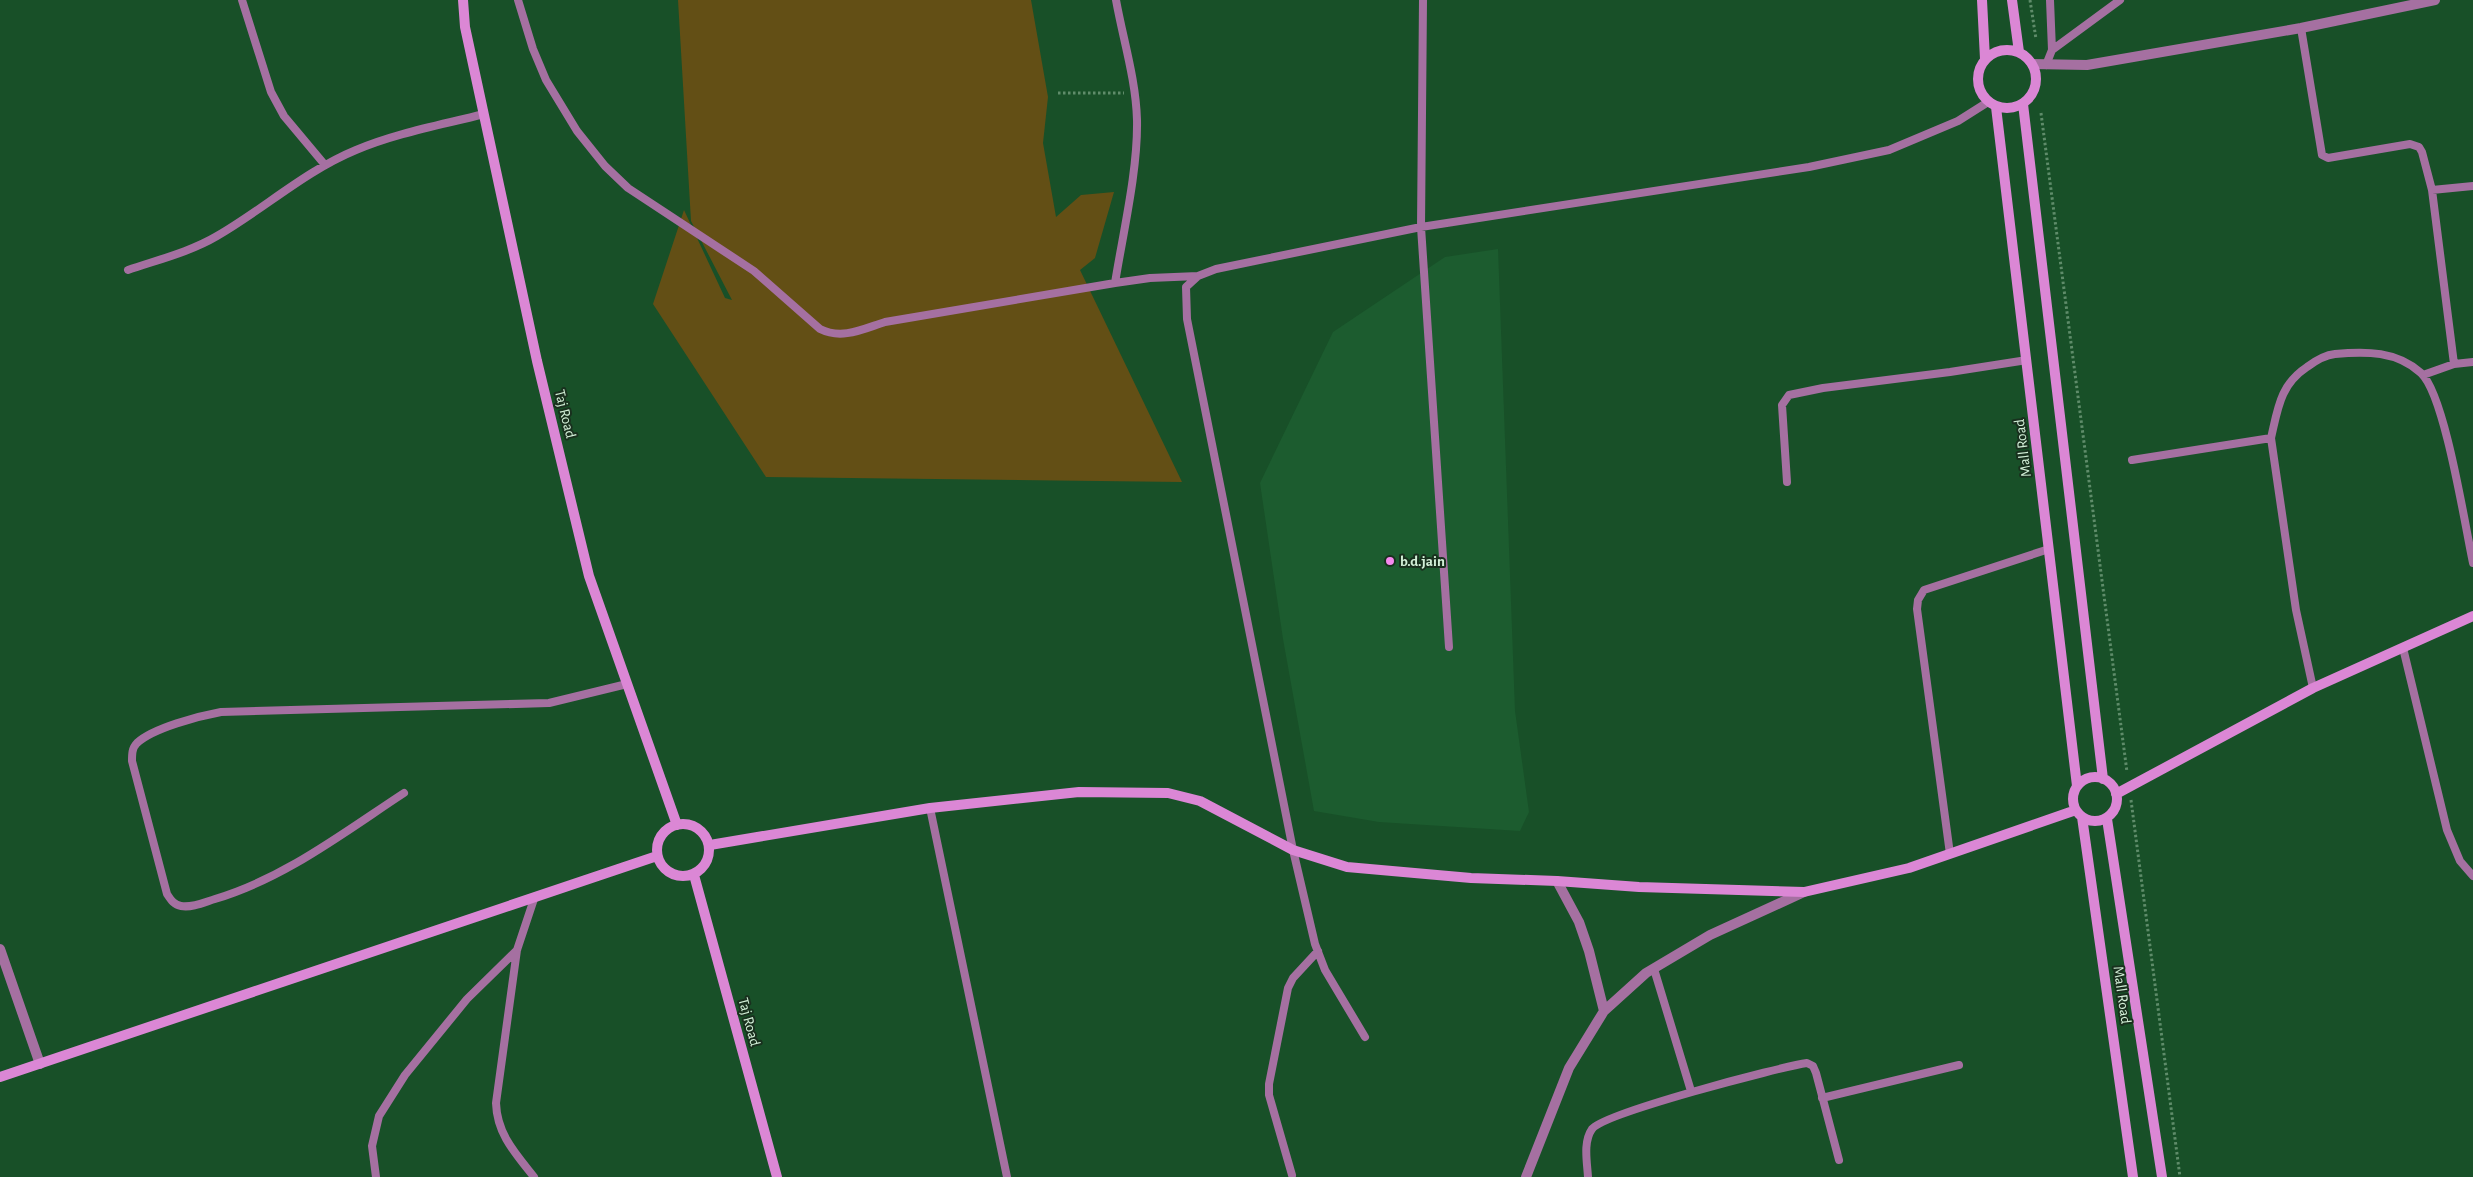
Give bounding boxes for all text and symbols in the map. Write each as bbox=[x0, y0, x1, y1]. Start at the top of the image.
street label: Taj Road bbox=[552, 388, 578, 440]
street label: Mall Road bbox=[2012, 418, 2034, 478]
place label: b.d.jain bbox=[1400, 554, 1445, 569]
marker: b.d.jain bbox=[1384, 555, 1396, 567]
street label: Mall Road bbox=[2111, 965, 2134, 1025]
street label: Taj Road bbox=[735, 996, 763, 1048]

